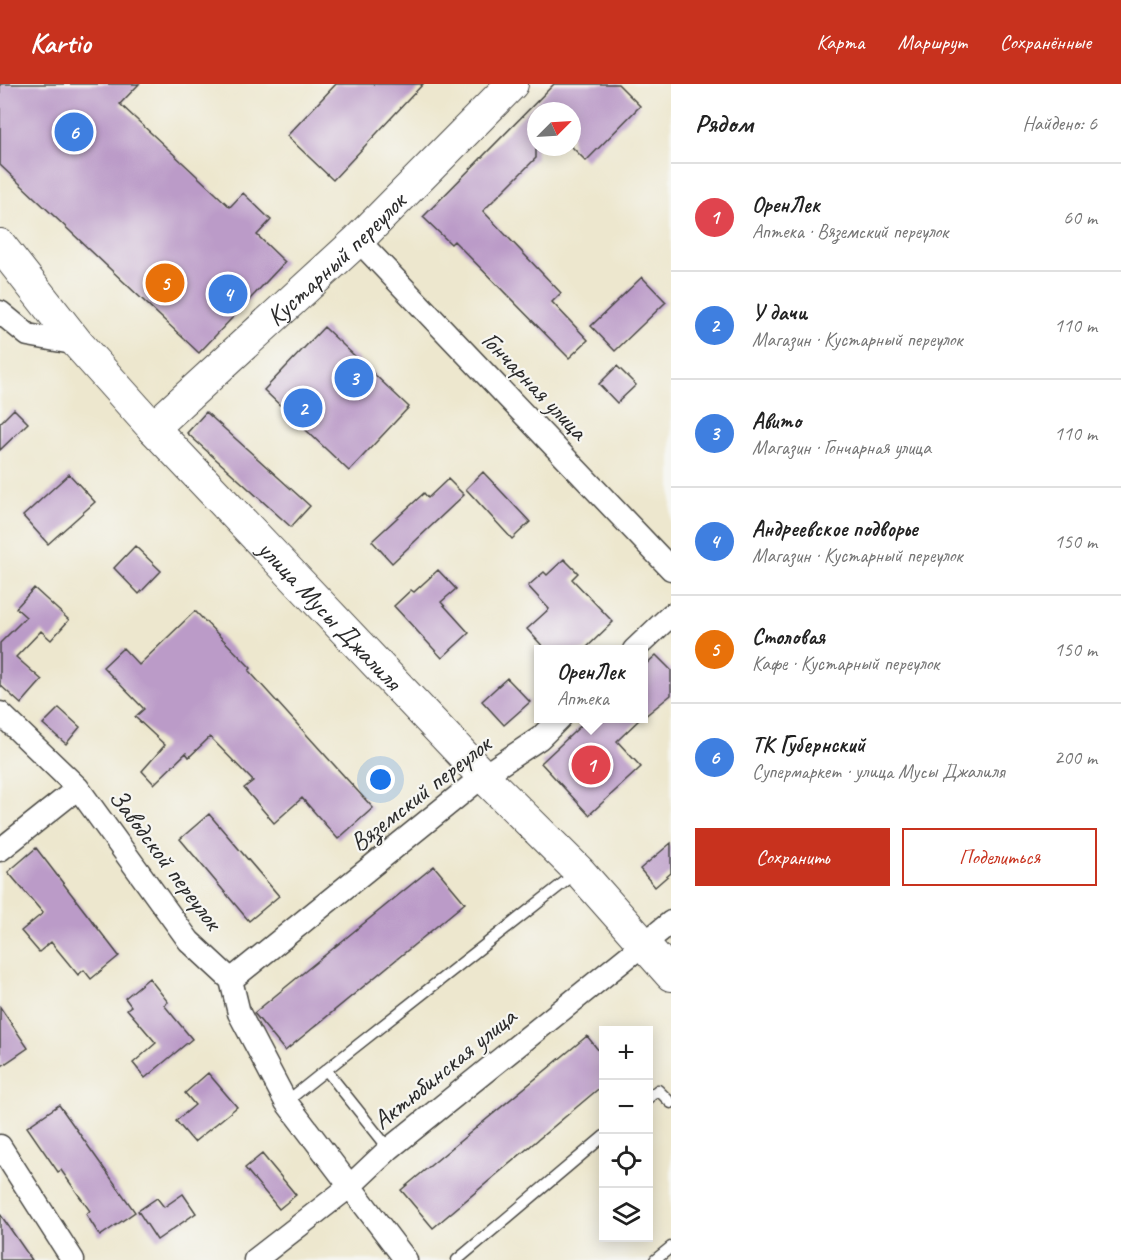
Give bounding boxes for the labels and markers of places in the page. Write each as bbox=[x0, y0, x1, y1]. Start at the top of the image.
pin: 6 bbox=[54, 110, 94, 154]
pin: 5 bbox=[146, 260, 184, 306]
pin: 4 bbox=[208, 272, 248, 316]
pin: 3 bbox=[334, 356, 374, 400]
pin: 2 bbox=[284, 386, 322, 430]
pin: 1 bbox=[572, 742, 610, 788]

